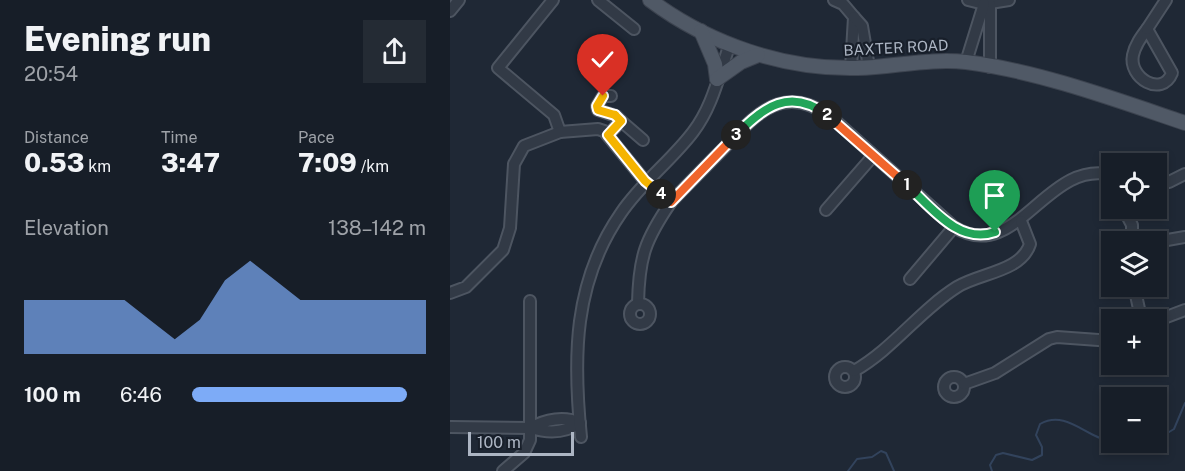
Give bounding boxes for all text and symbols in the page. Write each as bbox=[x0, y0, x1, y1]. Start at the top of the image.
text: Evening run bbox=[24, 20, 211, 58]
button: share bbox=[363, 20, 426, 83]
pin bbox=[577, 34, 628, 96]
street label: BAXTER ROAD bbox=[843, 36, 949, 59]
icon: check bbox=[586, 43, 619, 76]
text: 20:54 bbox=[24, 62, 78, 86]
pin: 2 bbox=[812, 100, 842, 130]
text: 2 bbox=[822, 105, 832, 124]
pin: 3 bbox=[721, 120, 751, 150]
text: 3 bbox=[731, 125, 741, 144]
text: Distance bbox=[24, 128, 89, 147]
text: Time bbox=[161, 128, 197, 147]
text: Pace bbox=[298, 128, 335, 147]
text: 0.53 bbox=[24, 147, 84, 178]
text: 3:47 bbox=[161, 147, 220, 178]
text: 7:09 bbox=[298, 147, 357, 178]
map controls bbox=[1101, 153, 1167, 453]
button: locate bbox=[1101, 153, 1167, 219]
text: km bbox=[84, 157, 111, 176]
text: /km bbox=[357, 157, 389, 176]
pin: 1 bbox=[892, 170, 922, 200]
pin bbox=[969, 170, 1020, 232]
text: 1 bbox=[904, 175, 910, 194]
pin: 4 bbox=[646, 179, 676, 209]
icon: arrive bbox=[978, 179, 1011, 212]
text: 4 bbox=[656, 184, 666, 203]
text: Elevation bbox=[24, 216, 109, 240]
text: 138–142 m bbox=[328, 216, 426, 240]
button: layers bbox=[1101, 231, 1167, 297]
button: + bbox=[1101, 309, 1167, 375]
text: 100 m bbox=[24, 383, 81, 407]
text: 6:46 bbox=[120, 383, 162, 407]
button: − bbox=[1101, 387, 1167, 453]
scale bar bbox=[468, 429, 574, 456]
text: 100 m bbox=[477, 433, 521, 452]

